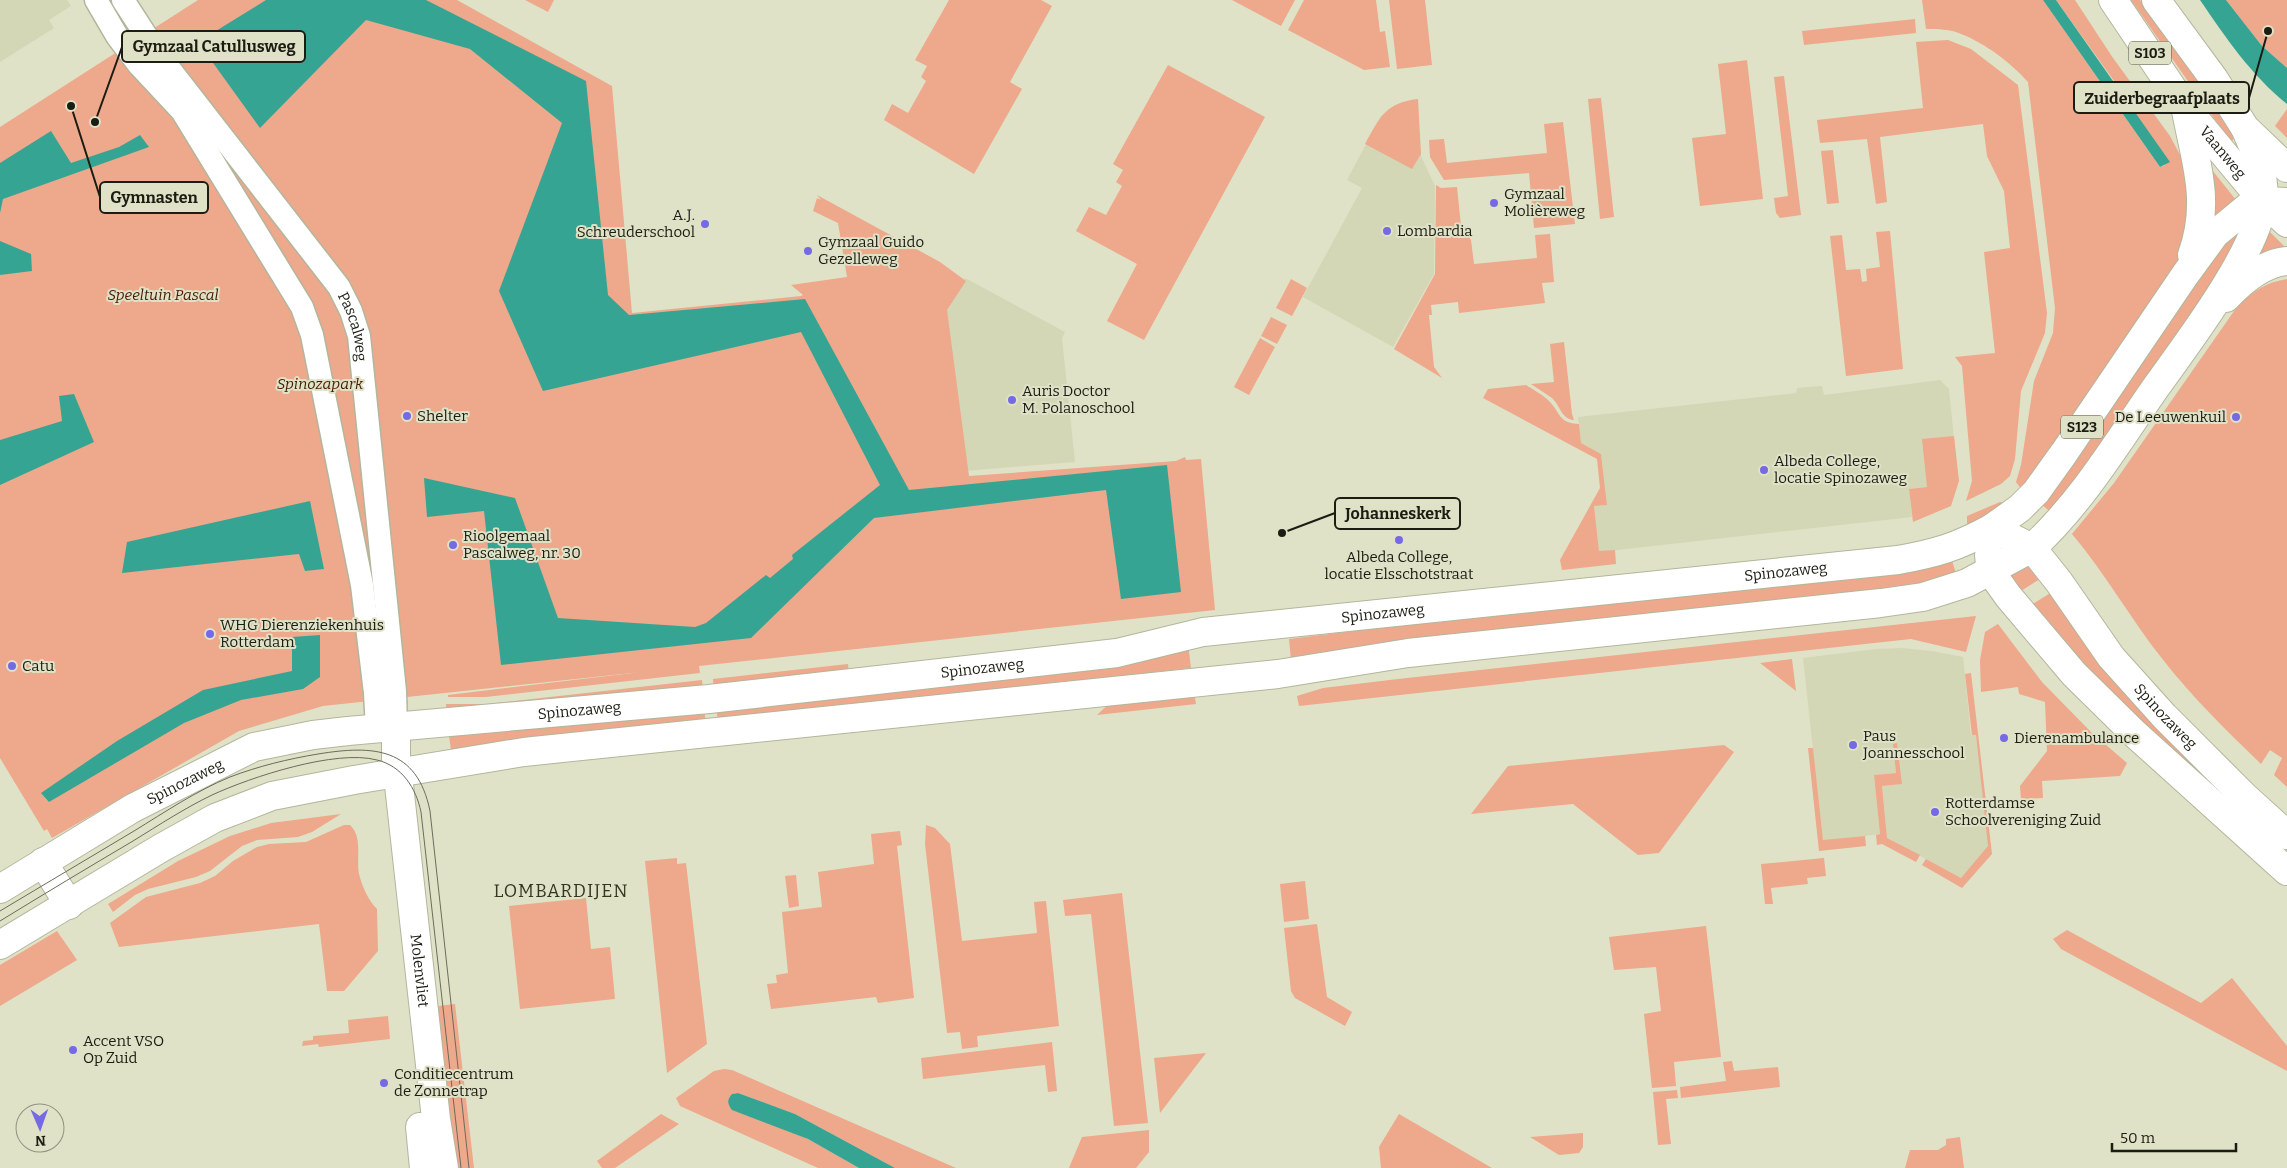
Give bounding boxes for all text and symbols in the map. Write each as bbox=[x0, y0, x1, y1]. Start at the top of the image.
callout: Gymzaal Catullusweg bbox=[122, 31, 305, 62]
text: Gymzaal Catullusweg bbox=[132, 37, 296, 56]
road number: S103 bbox=[2129, 42, 2171, 64]
callout: Zuiderbegraafplaats bbox=[2074, 82, 2249, 113]
text: Zuiderbegraafplaats bbox=[2084, 89, 2240, 108]
street label: Vaanweg bbox=[2196, 122, 2250, 182]
callout: Gymnasten bbox=[100, 182, 208, 213]
place label: Gymzaal Molièreweg bbox=[1504, 185, 1585, 220]
text: Gymnasten bbox=[110, 188, 199, 207]
marker: Gymzaal Molièreweg bbox=[1488, 197, 1500, 209]
place label: A.J. Schreuderschool bbox=[577, 206, 695, 241]
marker: A.J. Schreuderschool bbox=[699, 218, 711, 230]
place label: Lombardia bbox=[1397, 222, 1473, 240]
marker: Lombardia bbox=[1381, 225, 1393, 237]
place label: Gymzaal Guido Gezelleweg bbox=[818, 233, 924, 268]
marker: Gymzaal Guido Gezelleweg bbox=[802, 245, 814, 257]
park label: Speeltuin Pascal bbox=[107, 286, 219, 304]
street label: Pascalweg bbox=[334, 289, 371, 362]
park label: Spinozapark bbox=[277, 375, 364, 393]
place label: Auris Doctor M. Polanoschool bbox=[1022, 382, 1135, 417]
marker: Auris Doctor M. Polanoschool bbox=[1006, 394, 1018, 406]
place label: Shelter bbox=[417, 407, 468, 425]
place label: De Leeuwenkuil bbox=[2115, 408, 2226, 426]
marker: Shelter bbox=[401, 410, 413, 422]
marker: De Leeuwenkuil bbox=[2230, 411, 2242, 423]
road number: S123 bbox=[2061, 416, 2103, 438]
place label: Albeda College, locatie Spinozaweg bbox=[1774, 452, 1907, 487]
marker: Albeda College, locatie Spinozaweg bbox=[1758, 464, 1770, 476]
callout: Johanneskerk bbox=[1335, 498, 1460, 529]
text: Johanneskerk bbox=[1344, 504, 1451, 523]
place label: Rioolgemaal Pascalweg, nr. 30 bbox=[463, 527, 581, 562]
marker: Albeda College, locatie Elsschotstraat bbox=[1393, 534, 1405, 546]
marker: Rioolgemaal Pascalweg, nr. 30 bbox=[447, 539, 459, 551]
place label: Albeda College, locatie Elsschotstraat bbox=[1325, 548, 1474, 583]
street label: Spinozaweg bbox=[1743, 558, 1828, 585]
street label: Spinozaweg bbox=[1340, 600, 1425, 627]
place label: WHG Dierenziekenhuis Rotterdam bbox=[220, 616, 384, 651]
marker: WHG Dierenziekenhuis Rotterdam bbox=[204, 628, 216, 640]
street label: Spinozaweg bbox=[940, 655, 1025, 682]
place label: Catu bbox=[22, 657, 54, 675]
marker: Catu bbox=[6, 660, 18, 672]
street label: Spinozaweg bbox=[2130, 680, 2201, 753]
street label: Spinozaweg bbox=[537, 698, 622, 723]
place label: Paus Joannesschool bbox=[1862, 727, 1964, 762]
place label: Dierenambulance bbox=[2014, 729, 2139, 747]
marker: Dierenambulance bbox=[1998, 732, 2010, 744]
marker: Paus Joannesschool bbox=[1847, 739, 1859, 751]
street label: Spinozaweg bbox=[144, 755, 226, 809]
place label: Rotterdamse Schoolvereniging Zuid bbox=[1945, 794, 2101, 829]
marker: Rotterdamse Schoolvereniging Zuid bbox=[1929, 806, 1941, 818]
district label: LOMBARDIJEN bbox=[493, 880, 629, 902]
street label: Molenvliet bbox=[407, 933, 433, 1009]
place label: Accent VSO Op Zuid bbox=[83, 1032, 164, 1067]
marker: Accent VSO Op Zuid bbox=[67, 1044, 79, 1056]
place label: Conditiecentrum de Zonnetrap bbox=[394, 1065, 514, 1100]
marker: Conditiecentrum de Zonnetrap bbox=[378, 1077, 390, 1089]
north arrow bbox=[15, 1103, 65, 1153]
scale bar bbox=[2112, 1120, 2236, 1152]
text: 50 m bbox=[2120, 1129, 2156, 1147]
text: N bbox=[35, 1132, 46, 1149]

